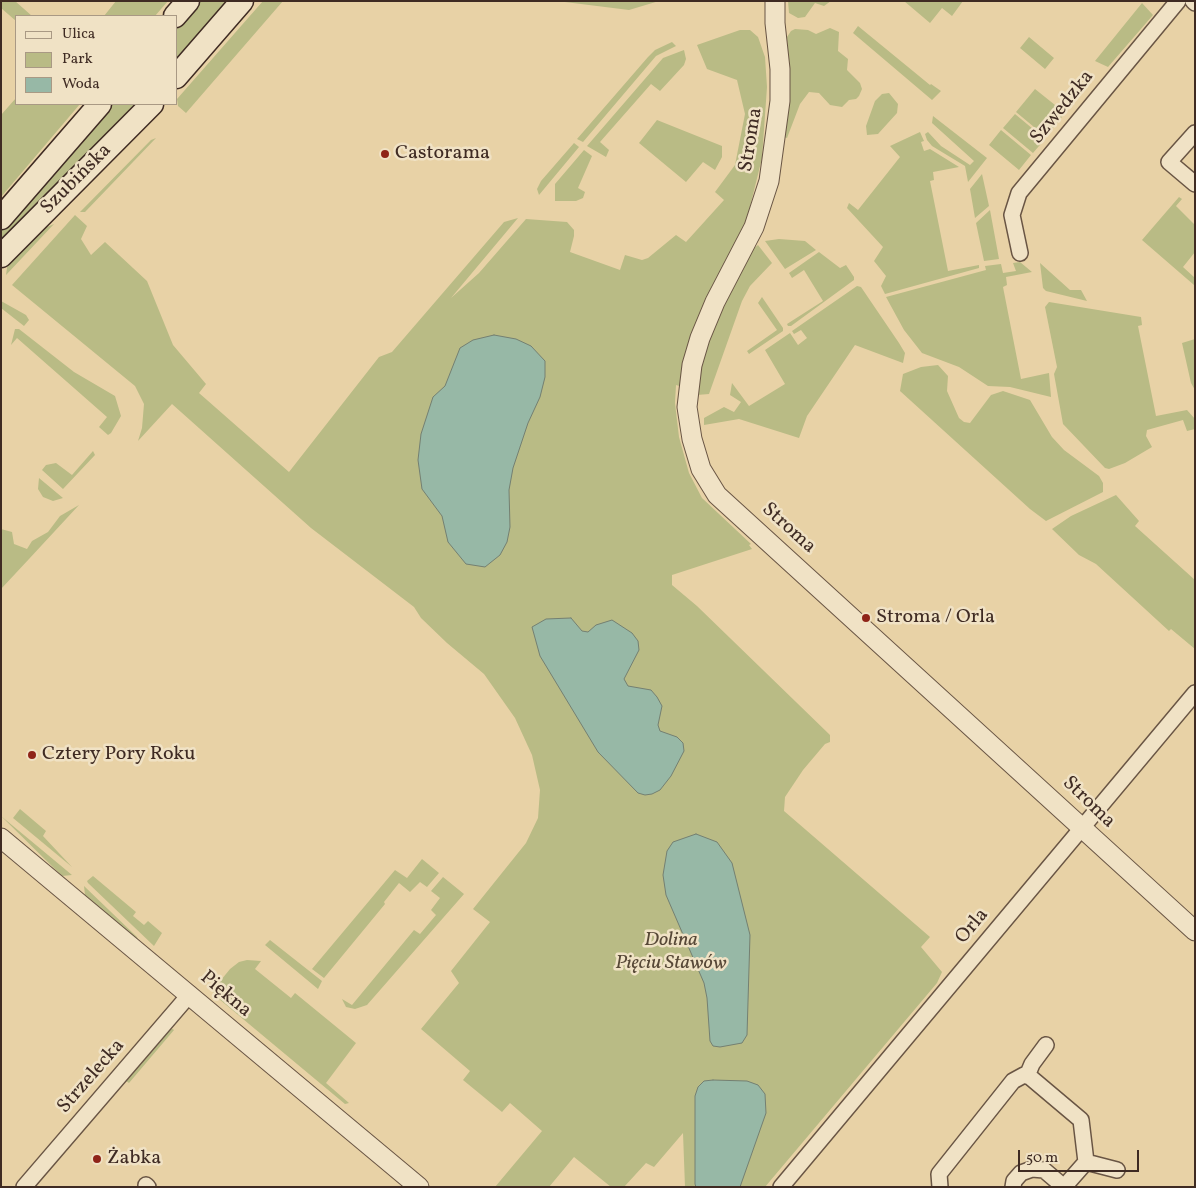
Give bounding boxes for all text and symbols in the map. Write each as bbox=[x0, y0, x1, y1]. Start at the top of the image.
legend bbox=[15, 15, 178, 105]
text: Ulica bbox=[62, 24, 95, 45]
text: Park bbox=[62, 49, 93, 70]
street label: Szwedzka bbox=[1026, 66, 1100, 150]
text: Woda bbox=[62, 74, 100, 95]
street label: Stroma bbox=[735, 106, 769, 174]
street label: Szubińska bbox=[36, 139, 118, 221]
place label: Castorama bbox=[395, 142, 490, 166]
marker: Castorama bbox=[379, 148, 391, 160]
street label: Stroma bbox=[756, 498, 820, 560]
place label: Stroma / Orla bbox=[876, 606, 995, 630]
marker: Stroma / Orla bbox=[860, 612, 872, 624]
place label: Cztery Pory Roku bbox=[42, 743, 196, 767]
marker: Cztery Pory Roku bbox=[26, 749, 38, 761]
street label: Stroma bbox=[1056, 772, 1120, 834]
street label: Orla bbox=[951, 904, 995, 950]
park label: Dolina Pięciu Stawów bbox=[615, 929, 727, 976]
street label: Piękna bbox=[194, 967, 256, 1023]
street label: Strzelecka bbox=[53, 1035, 131, 1119]
scale bar bbox=[1021, 1140, 1142, 1172]
place label: Żabka bbox=[107, 1147, 161, 1171]
text: 50 m bbox=[1026, 1148, 1058, 1169]
marker: Żabka bbox=[91, 1153, 103, 1165]

